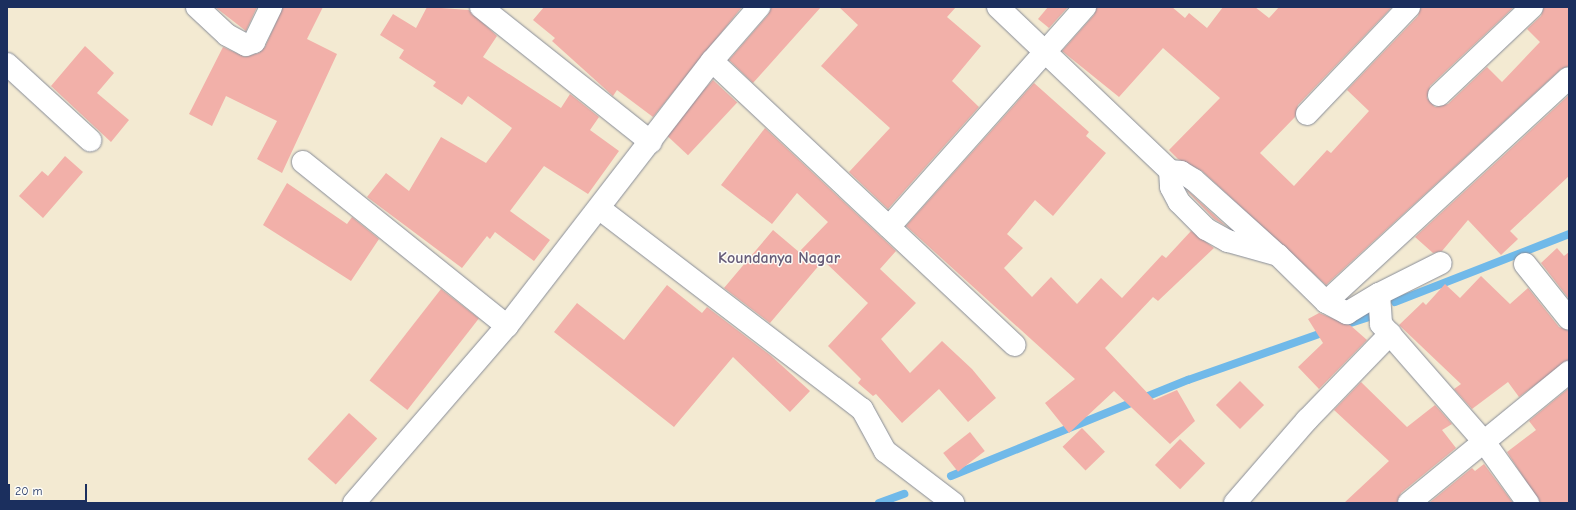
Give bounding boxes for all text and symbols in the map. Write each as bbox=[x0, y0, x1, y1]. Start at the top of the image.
district label: Koundanya Nagar bbox=[718, 248, 840, 268]
scale bar bbox=[10, 476, 89, 502]
text: 20 m bbox=[15, 484, 43, 498]

